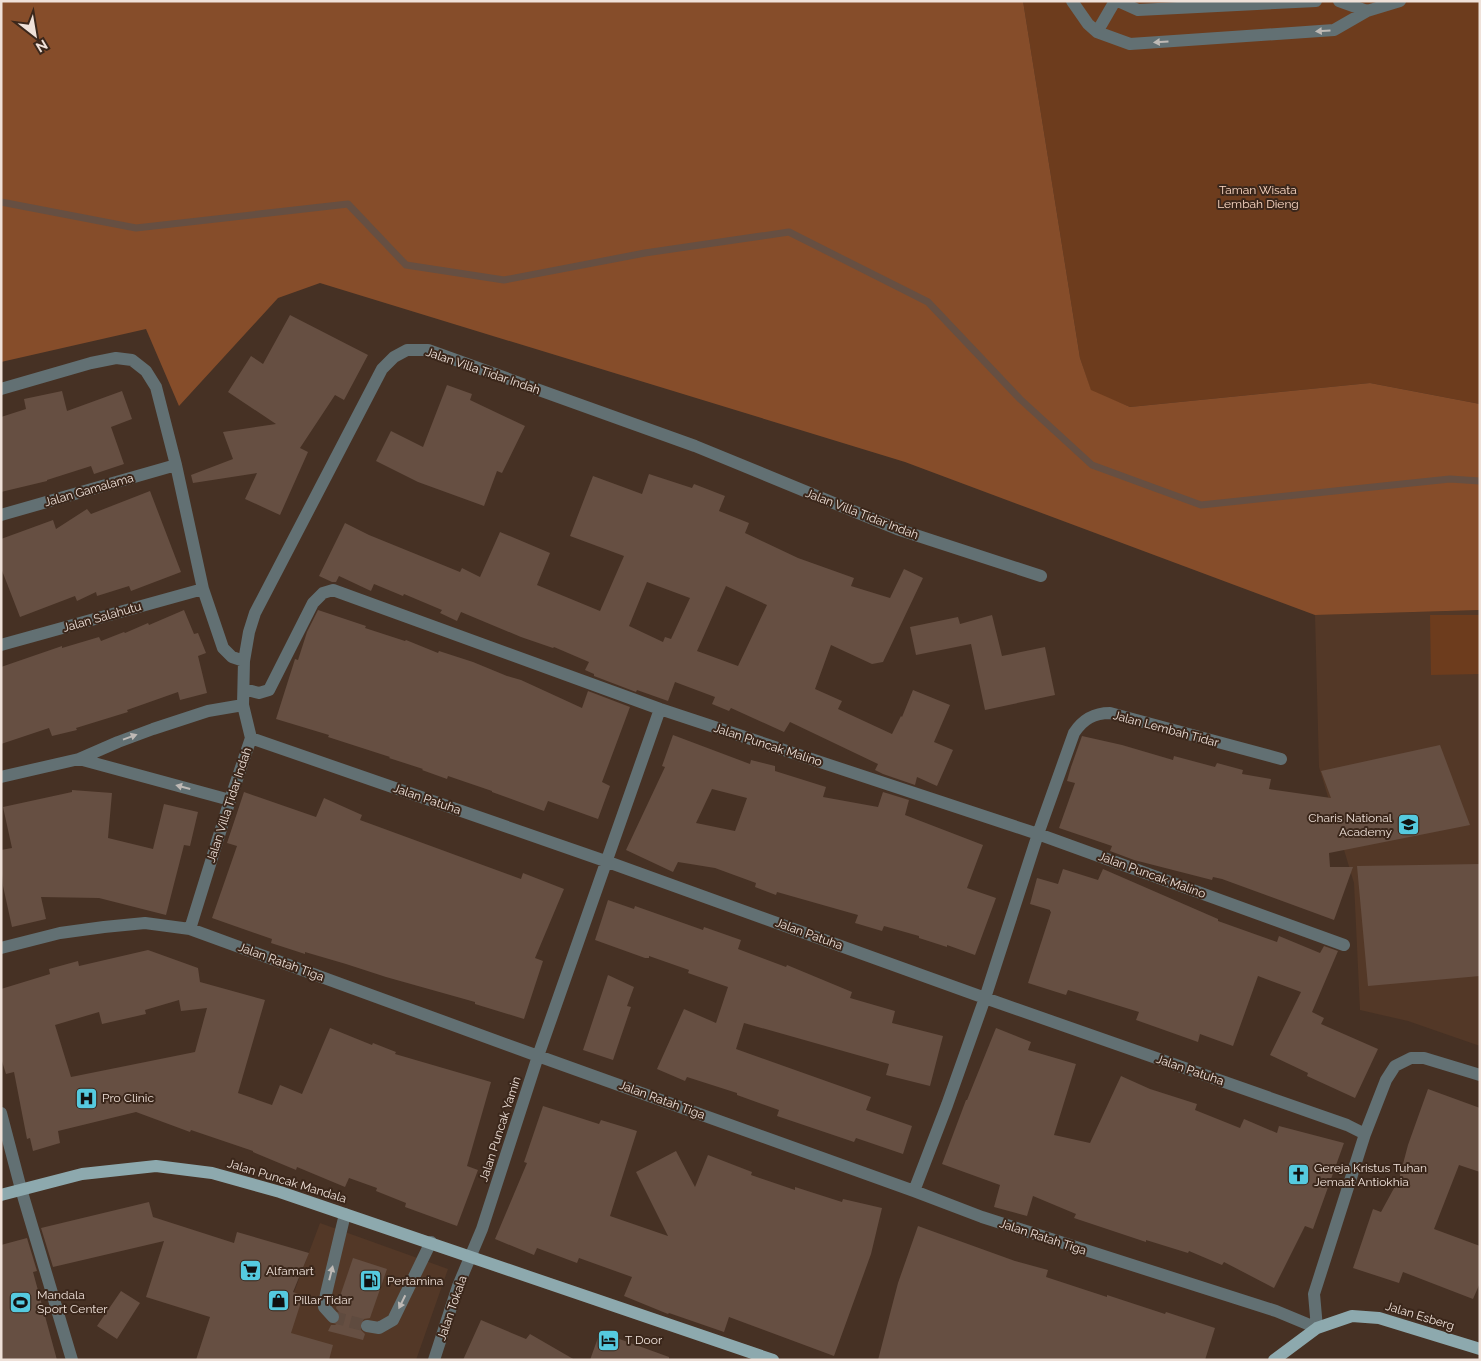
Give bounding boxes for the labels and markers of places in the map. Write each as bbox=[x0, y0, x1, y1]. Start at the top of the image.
place label: Charis National Academy bbox=[1308, 811, 1393, 839]
school or university icon: Charis National Academy bbox=[1396, 813, 1420, 837]
hospital icon: Pro Clinic bbox=[74, 1086, 98, 1110]
place label: Pro Clinic bbox=[102, 1091, 154, 1105]
place label: Gereja Kristus Tuhan Jemaat Antiokhia bbox=[1314, 1161, 1427, 1189]
church icon: Gereja Kristus Tuhan Jemaat Antiokhia bbox=[1286, 1163, 1310, 1187]
supermarket icon: Alfamart bbox=[238, 1259, 262, 1283]
place label: Alfamart bbox=[266, 1264, 314, 1278]
fuel station icon: Pertamina bbox=[359, 1269, 383, 1293]
place label: Pertamina bbox=[387, 1274, 443, 1288]
place label: Mandala Sport Center bbox=[37, 1288, 108, 1316]
shop icon: Pillar Tidar bbox=[266, 1288, 290, 1312]
sports icon: Mandala Sport Center bbox=[9, 1290, 33, 1314]
place label: Pillar Tidar bbox=[294, 1293, 353, 1307]
hotel icon: T Door bbox=[597, 1328, 621, 1352]
place label: T Door bbox=[625, 1333, 663, 1347]

